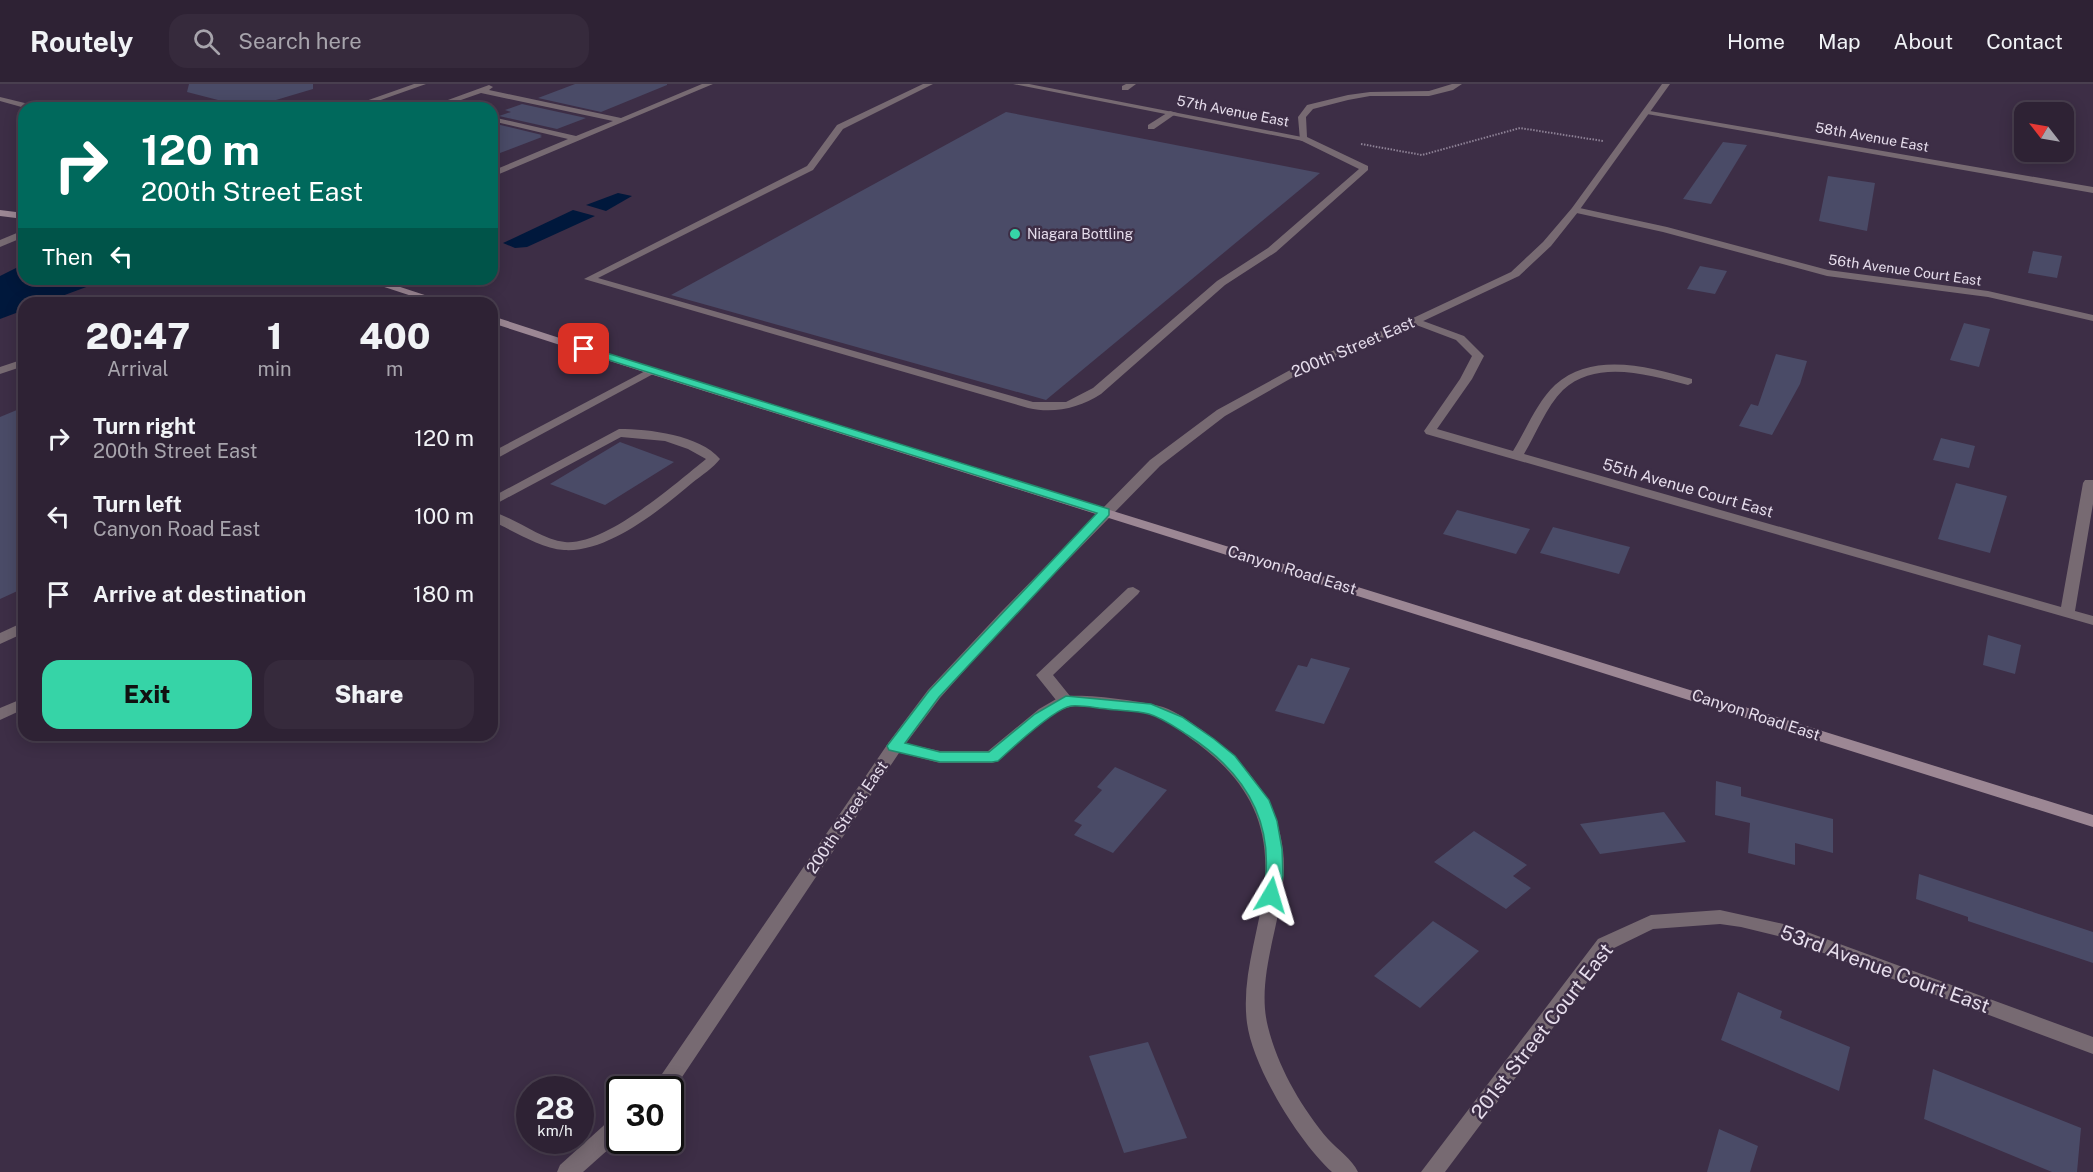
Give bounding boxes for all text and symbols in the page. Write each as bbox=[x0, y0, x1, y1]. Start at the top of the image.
search box bbox=[169, 14, 589, 68]
text: Routely bbox=[30, 25, 133, 58]
icon: search bbox=[190, 25, 223, 58]
text: Search here bbox=[238, 28, 362, 54]
text: Home bbox=[1727, 29, 1785, 54]
text: Map bbox=[1818, 29, 1861, 54]
text: About bbox=[1894, 29, 1953, 54]
text: Contact bbox=[1986, 29, 2063, 54]
street label: 57th Avenue East bbox=[1175, 92, 1291, 130]
north arrow bbox=[2014, 102, 2074, 162]
map controls bbox=[2014, 102, 2074, 162]
street label: 58th Avenue East bbox=[1814, 119, 1930, 155]
text: 120 m bbox=[141, 125, 260, 174]
icon: right bbox=[42, 126, 120, 204]
text: 200th Street East bbox=[141, 175, 363, 207]
place label: Niagara Bottling bbox=[1027, 226, 1133, 242]
marker: Niagara Bottling bbox=[1008, 227, 1022, 241]
icon: left bbox=[105, 240, 138, 273]
text: Then bbox=[42, 244, 93, 270]
street label: 56th Avenue Court East bbox=[1827, 251, 1983, 289]
street label: 200th Street East bbox=[1289, 313, 1417, 381]
text: 20:47 bbox=[85, 315, 190, 357]
text: 1 bbox=[267, 315, 282, 357]
text: 400 bbox=[359, 315, 431, 357]
pin bbox=[558, 323, 609, 374]
icon: arrive bbox=[567, 332, 600, 365]
text: Arrival bbox=[107, 357, 169, 381]
text: min bbox=[258, 357, 292, 381]
text: m bbox=[386, 357, 403, 381]
text: Turn right bbox=[93, 413, 196, 439]
icon: right bbox=[42, 422, 75, 455]
text: 120 m bbox=[414, 425, 474, 451]
text: 200th Street East bbox=[93, 439, 258, 463]
street label: 55th Avenue Court East bbox=[1600, 454, 1776, 522]
text: Turn left bbox=[93, 491, 182, 517]
icon: left bbox=[42, 500, 75, 533]
text: 100 m bbox=[414, 503, 474, 529]
text: Canyon Road East bbox=[93, 517, 260, 541]
street label: Canyon Road East bbox=[1225, 541, 1359, 599]
icon: arrive bbox=[42, 578, 75, 611]
text: Arrive at destination bbox=[93, 581, 306, 607]
text: 180 m bbox=[413, 581, 474, 607]
button: Exit bbox=[42, 660, 252, 729]
button: Share bbox=[264, 660, 474, 729]
street label: Canyon Road East bbox=[1689, 685, 1823, 745]
street label: 200th Street East bbox=[802, 757, 892, 877]
position arrow bbox=[1239, 863, 1303, 927]
street label: 53rd Avenue Court East bbox=[1777, 920, 1993, 1018]
street label: 201st Street Court East bbox=[1466, 939, 1618, 1123]
speed limit sign: 30 bbox=[606, 1076, 684, 1154]
text: 28 bbox=[535, 1090, 575, 1126]
text: km/h bbox=[537, 1122, 573, 1139]

